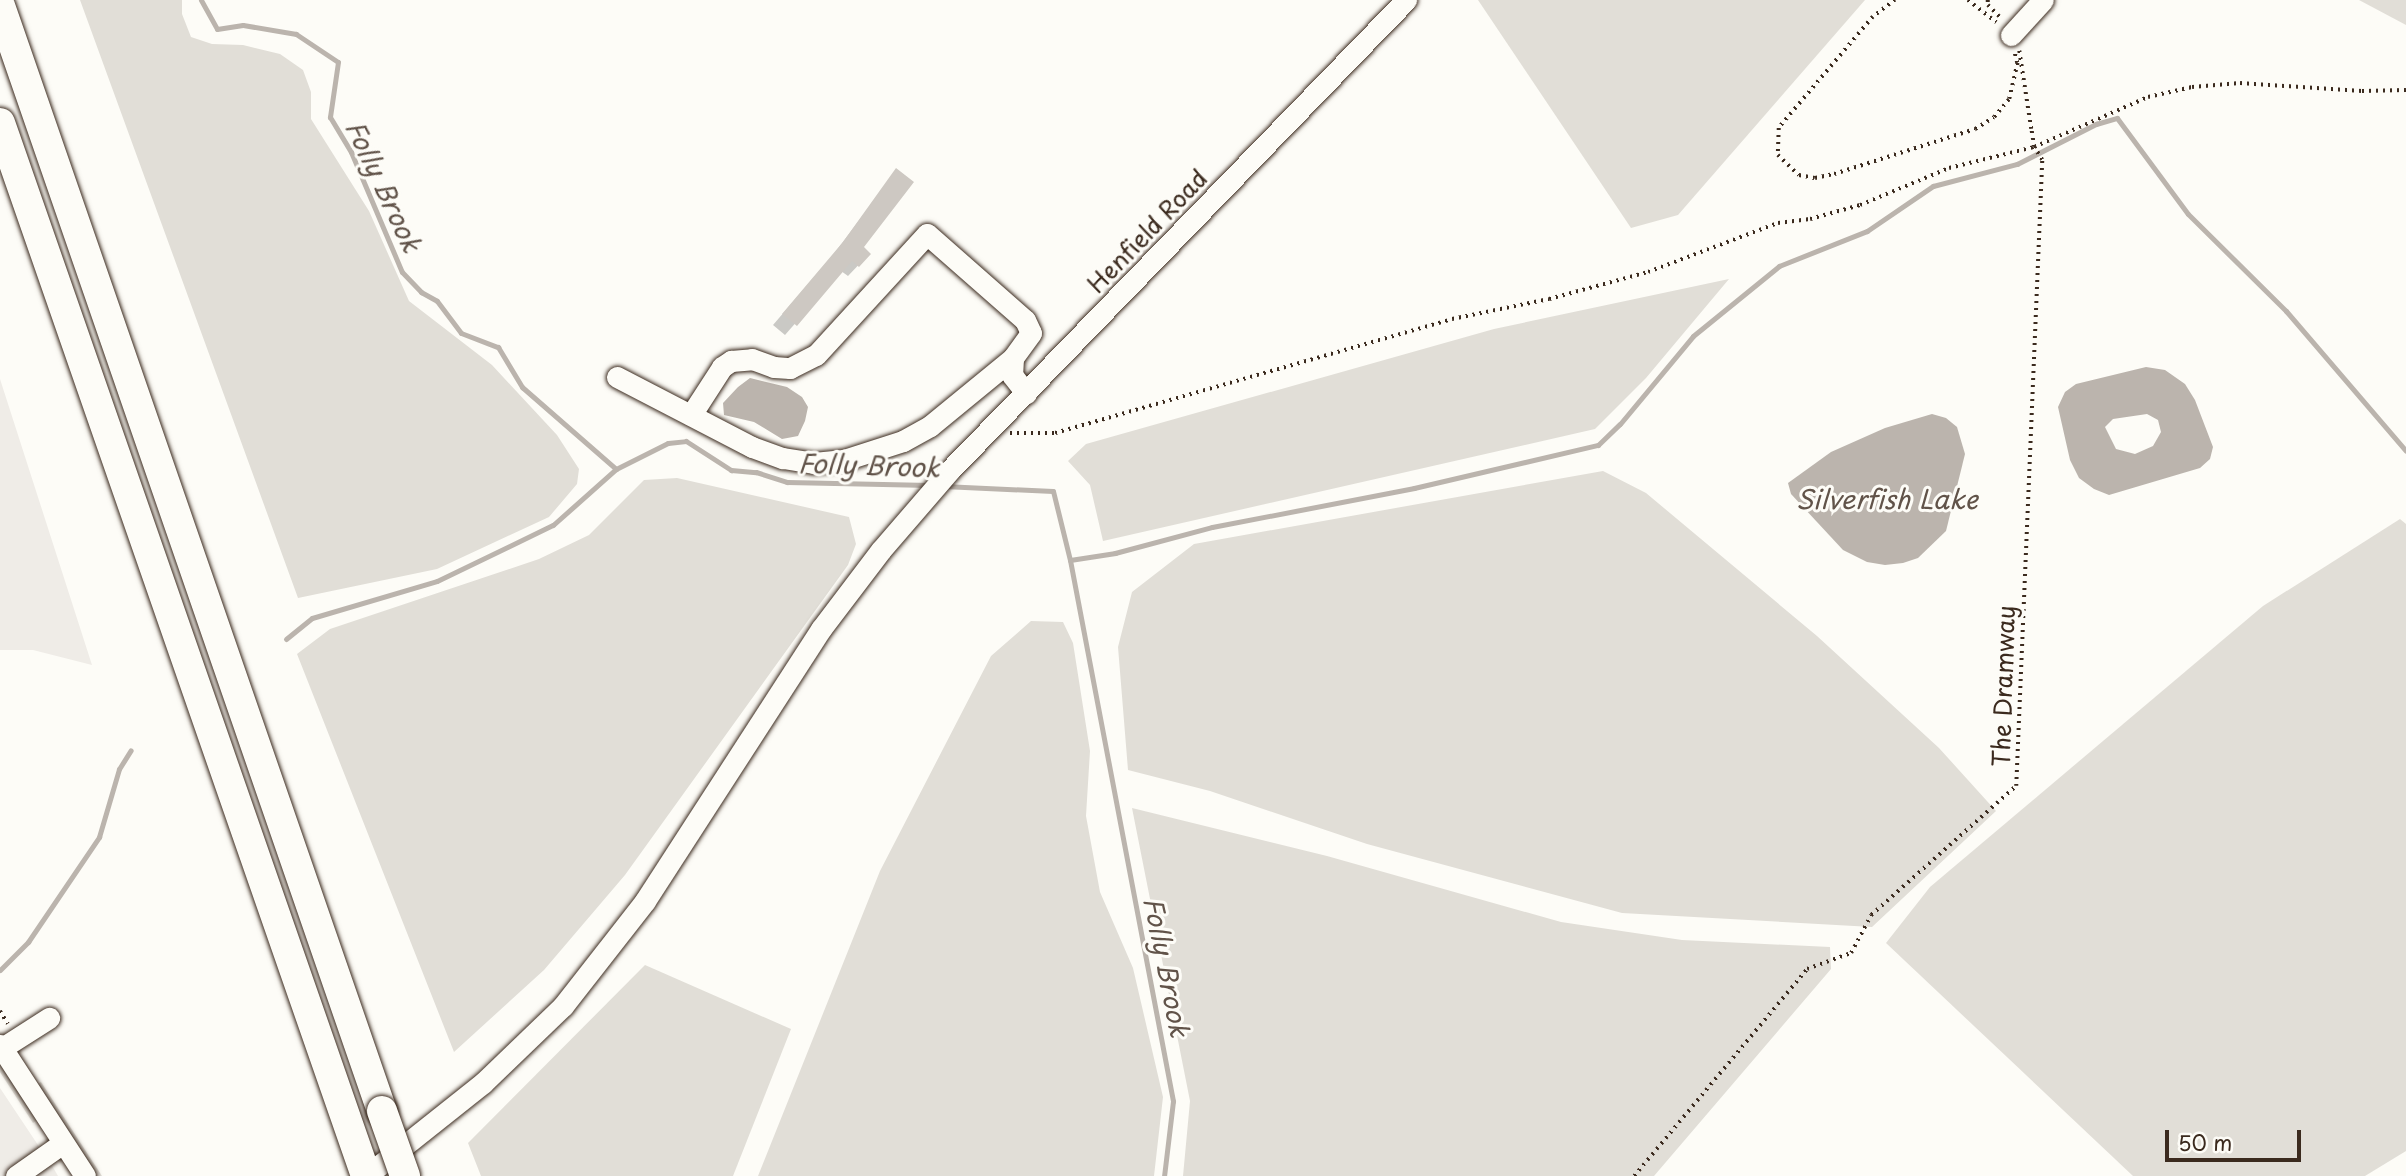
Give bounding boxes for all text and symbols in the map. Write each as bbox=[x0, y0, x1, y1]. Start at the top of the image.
water label: Folly Brook bbox=[340, 115, 428, 257]
street label: Henfield Road bbox=[1081, 163, 1213, 299]
water label: Folly Brook bbox=[798, 447, 940, 483]
water label: Silverfish Lake bbox=[1795, 483, 1979, 515]
street label: The Dramway bbox=[1986, 604, 2020, 768]
water label: Folly Brook bbox=[1138, 894, 1196, 1040]
scale bar bbox=[2168, 1116, 2304, 1160]
text: 50 m bbox=[2178, 1126, 2232, 1158]

